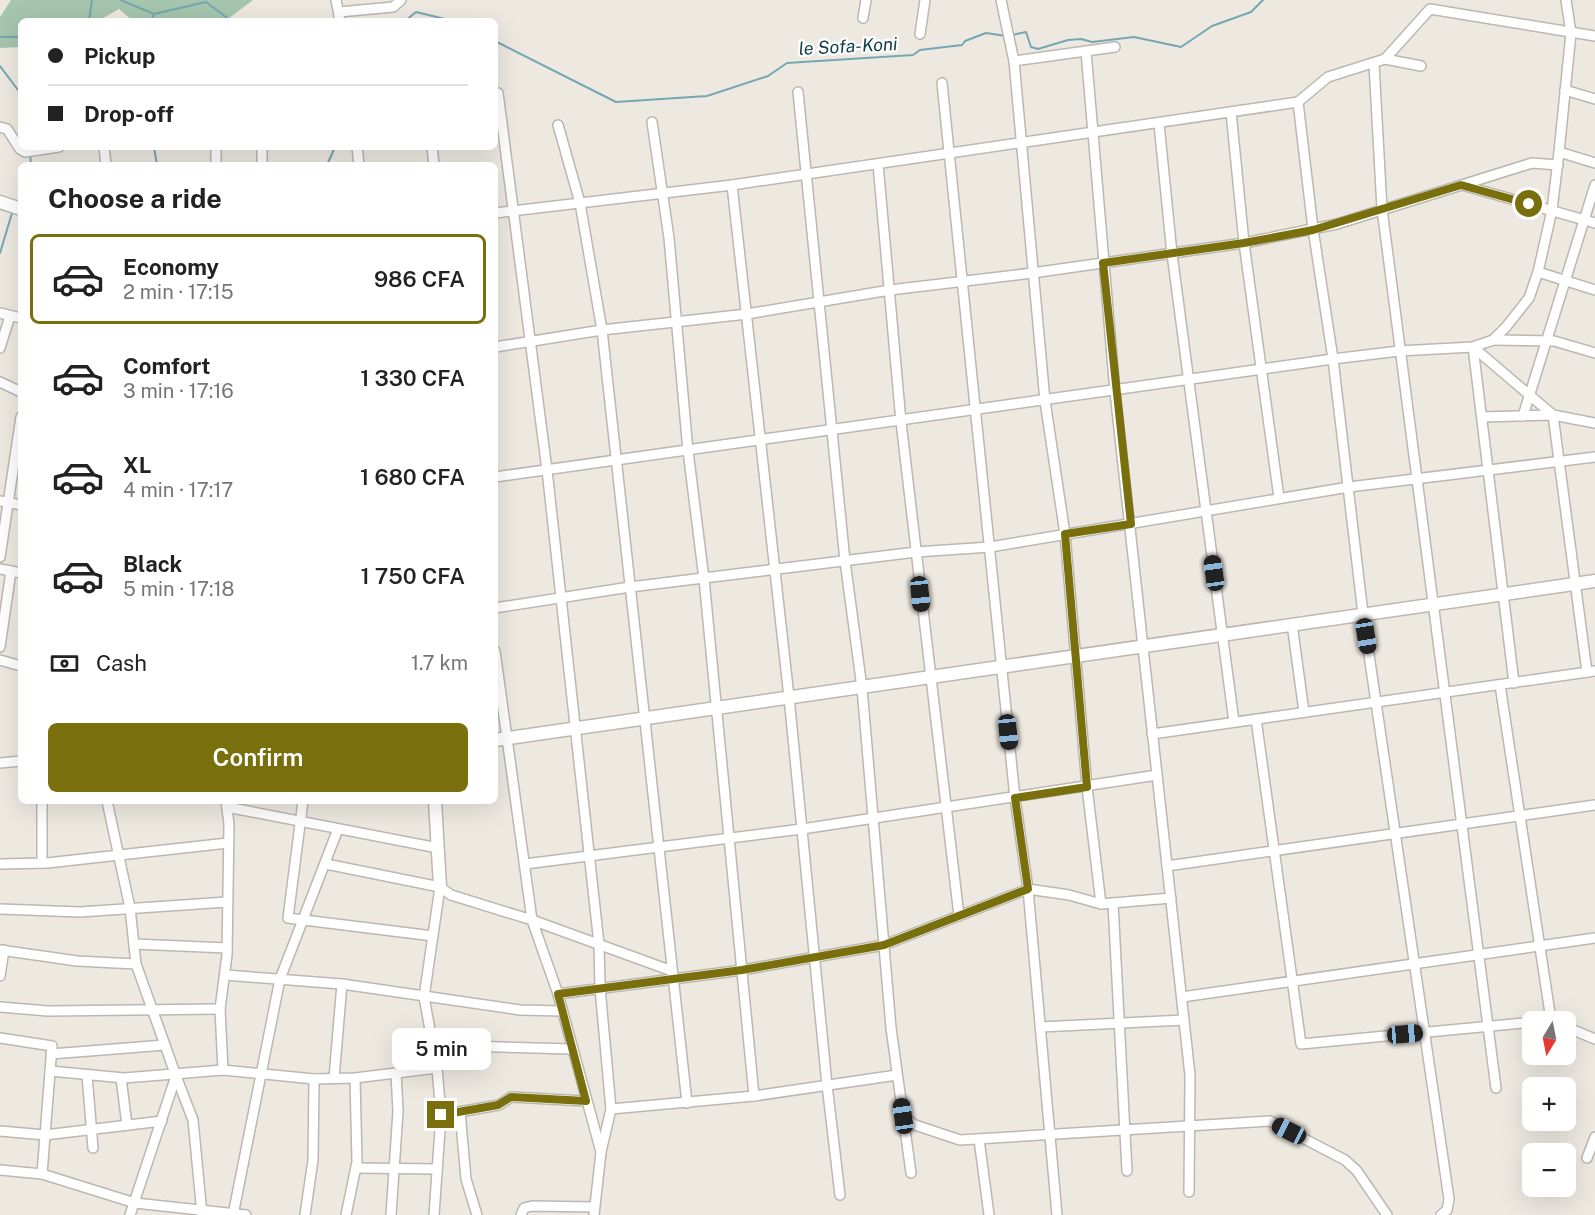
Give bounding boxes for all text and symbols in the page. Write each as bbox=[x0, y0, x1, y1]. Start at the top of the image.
water label: le Sofa-Koni bbox=[798, 33, 898, 59]
text: Pickup bbox=[84, 43, 155, 69]
text: Drop-off bbox=[84, 101, 174, 127]
text: Choose a ride bbox=[48, 182, 222, 214]
route start bbox=[1515, 190, 1542, 217]
icon: car bbox=[51, 252, 105, 306]
text: Economy bbox=[123, 254, 219, 280]
text: 986 CFA bbox=[374, 266, 465, 292]
text: 2 min · 17:15 bbox=[123, 280, 234, 304]
icon: car bbox=[51, 351, 105, 405]
text: Comfort bbox=[123, 353, 210, 379]
text: 1 330 CFA bbox=[360, 365, 465, 391]
text: 3 min · 17:16 bbox=[123, 379, 234, 403]
icon: car bbox=[51, 450, 105, 504]
text: XL bbox=[123, 452, 151, 478]
text: 1 680 CFA bbox=[360, 464, 465, 490]
text: 4 min · 17:17 bbox=[123, 478, 233, 502]
icon: car bbox=[51, 549, 105, 603]
text: Black bbox=[123, 551, 182, 577]
car bbox=[1203, 554, 1225, 592]
text: 1 750 CFA bbox=[361, 563, 465, 589]
car bbox=[909, 575, 931, 613]
text: 5 min · 17:18 bbox=[123, 577, 235, 601]
car bbox=[1354, 617, 1378, 655]
icon: cash bbox=[48, 647, 81, 680]
text: Cash bbox=[96, 650, 147, 676]
text: 1.7 km bbox=[411, 651, 468, 675]
car bbox=[997, 713, 1019, 751]
button: Confirm bbox=[48, 723, 468, 792]
north arrow bbox=[1522, 1011, 1576, 1065]
map controls bbox=[1522, 1011, 1576, 1197]
car bbox=[1386, 1023, 1424, 1045]
callout: 5 min bbox=[392, 1028, 490, 1070]
text: 5 min bbox=[415, 1037, 468, 1061]
button: + bbox=[1522, 1077, 1576, 1131]
car bbox=[892, 1097, 914, 1135]
route end bbox=[427, 1101, 454, 1128]
car bbox=[1269, 1115, 1309, 1147]
button: − bbox=[1522, 1143, 1576, 1197]

